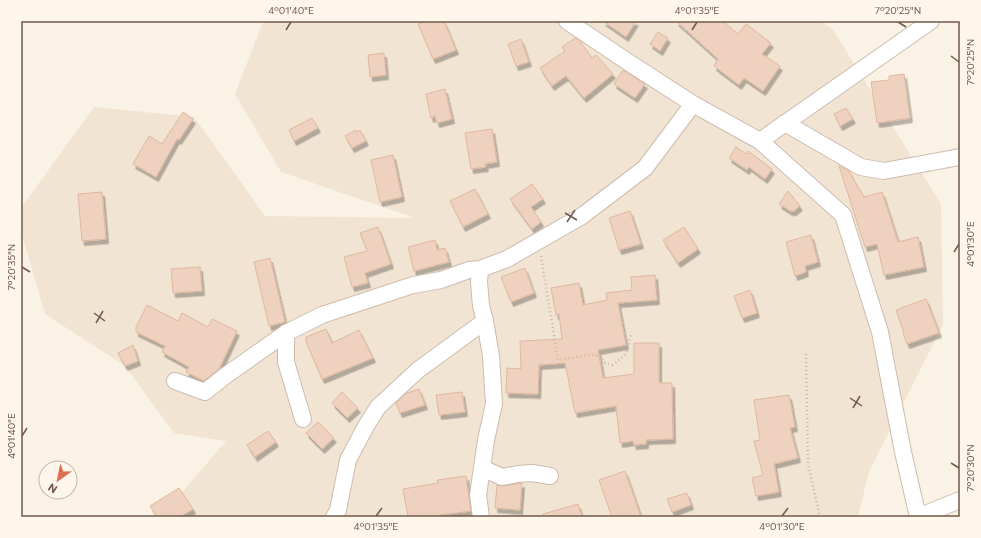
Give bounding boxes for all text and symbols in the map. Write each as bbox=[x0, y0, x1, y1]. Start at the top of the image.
text: 4°01'40"E bbox=[268, 4, 314, 16]
text: 4°01'35"E bbox=[675, 4, 719, 16]
text: 7°20'25"N bbox=[875, 4, 921, 16]
text: 7°20'25"N bbox=[964, 39, 976, 85]
text: 4°01'30"E bbox=[964, 221, 976, 267]
text: 7°20'35"N bbox=[5, 244, 17, 290]
text: 4°01'40"E bbox=[5, 413, 17, 459]
text: 7°20'30"N bbox=[964, 444, 976, 492]
north arrow bbox=[38, 460, 78, 500]
text: N bbox=[45, 481, 59, 497]
text: 4°01'35"E bbox=[354, 520, 398, 532]
text: 4°01'30"E bbox=[759, 520, 805, 532]

